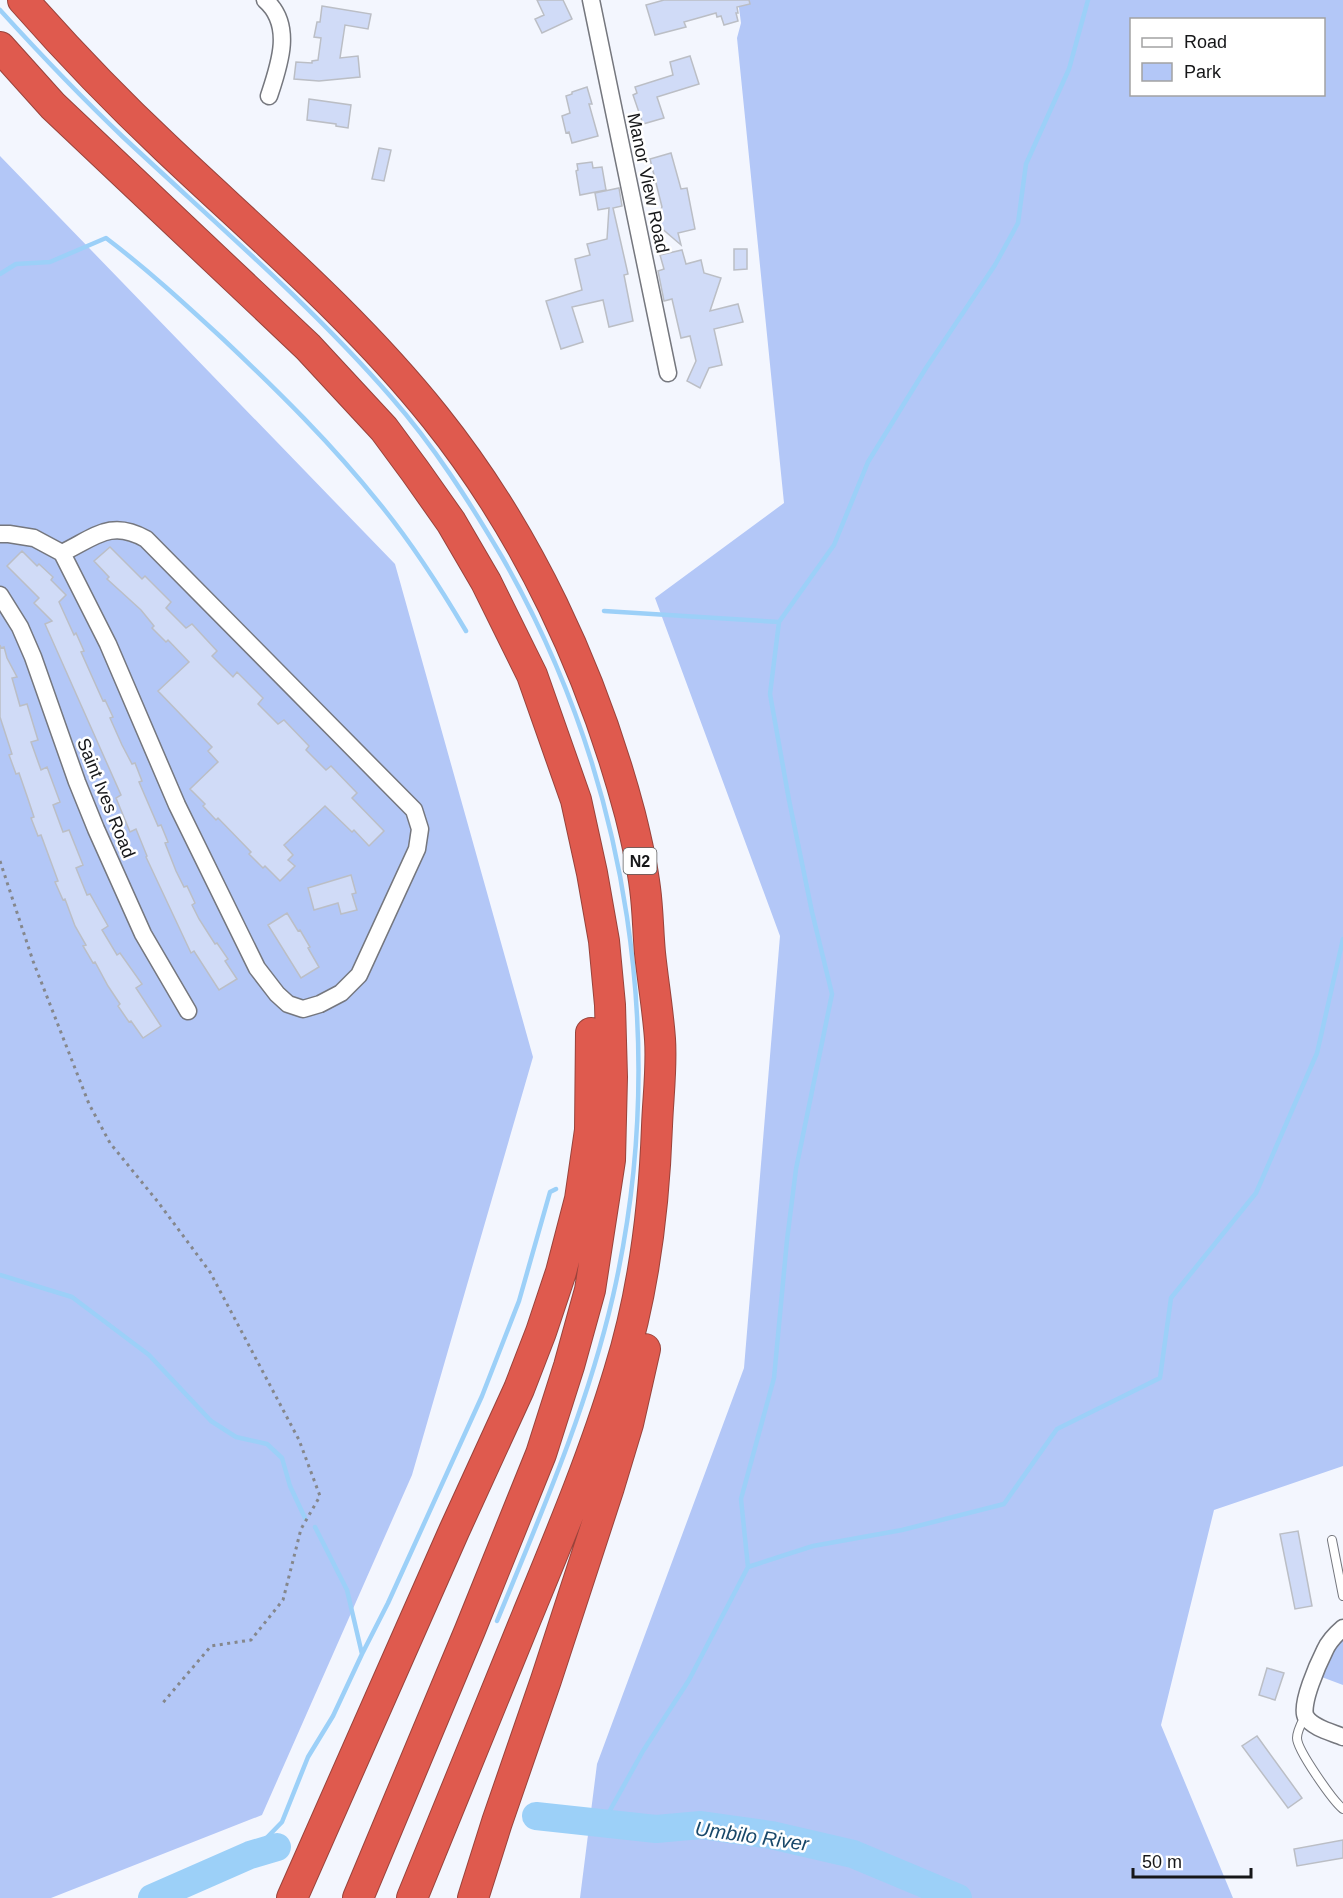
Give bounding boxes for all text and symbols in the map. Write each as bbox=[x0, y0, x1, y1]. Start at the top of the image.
legend bbox=[1130, 18, 1325, 96]
text: Road bbox=[1184, 32, 1227, 52]
text: Park bbox=[1184, 62, 1222, 82]
street label: Manor View Road bbox=[623, 111, 673, 255]
street label: Saint Ives Road bbox=[73, 735, 139, 861]
road number: N2 bbox=[624, 848, 656, 874]
water label: Umbilo River bbox=[694, 1817, 812, 1855]
scale bar bbox=[1133, 1841, 1252, 1879]
text: 50 m bbox=[1142, 1852, 1182, 1872]

